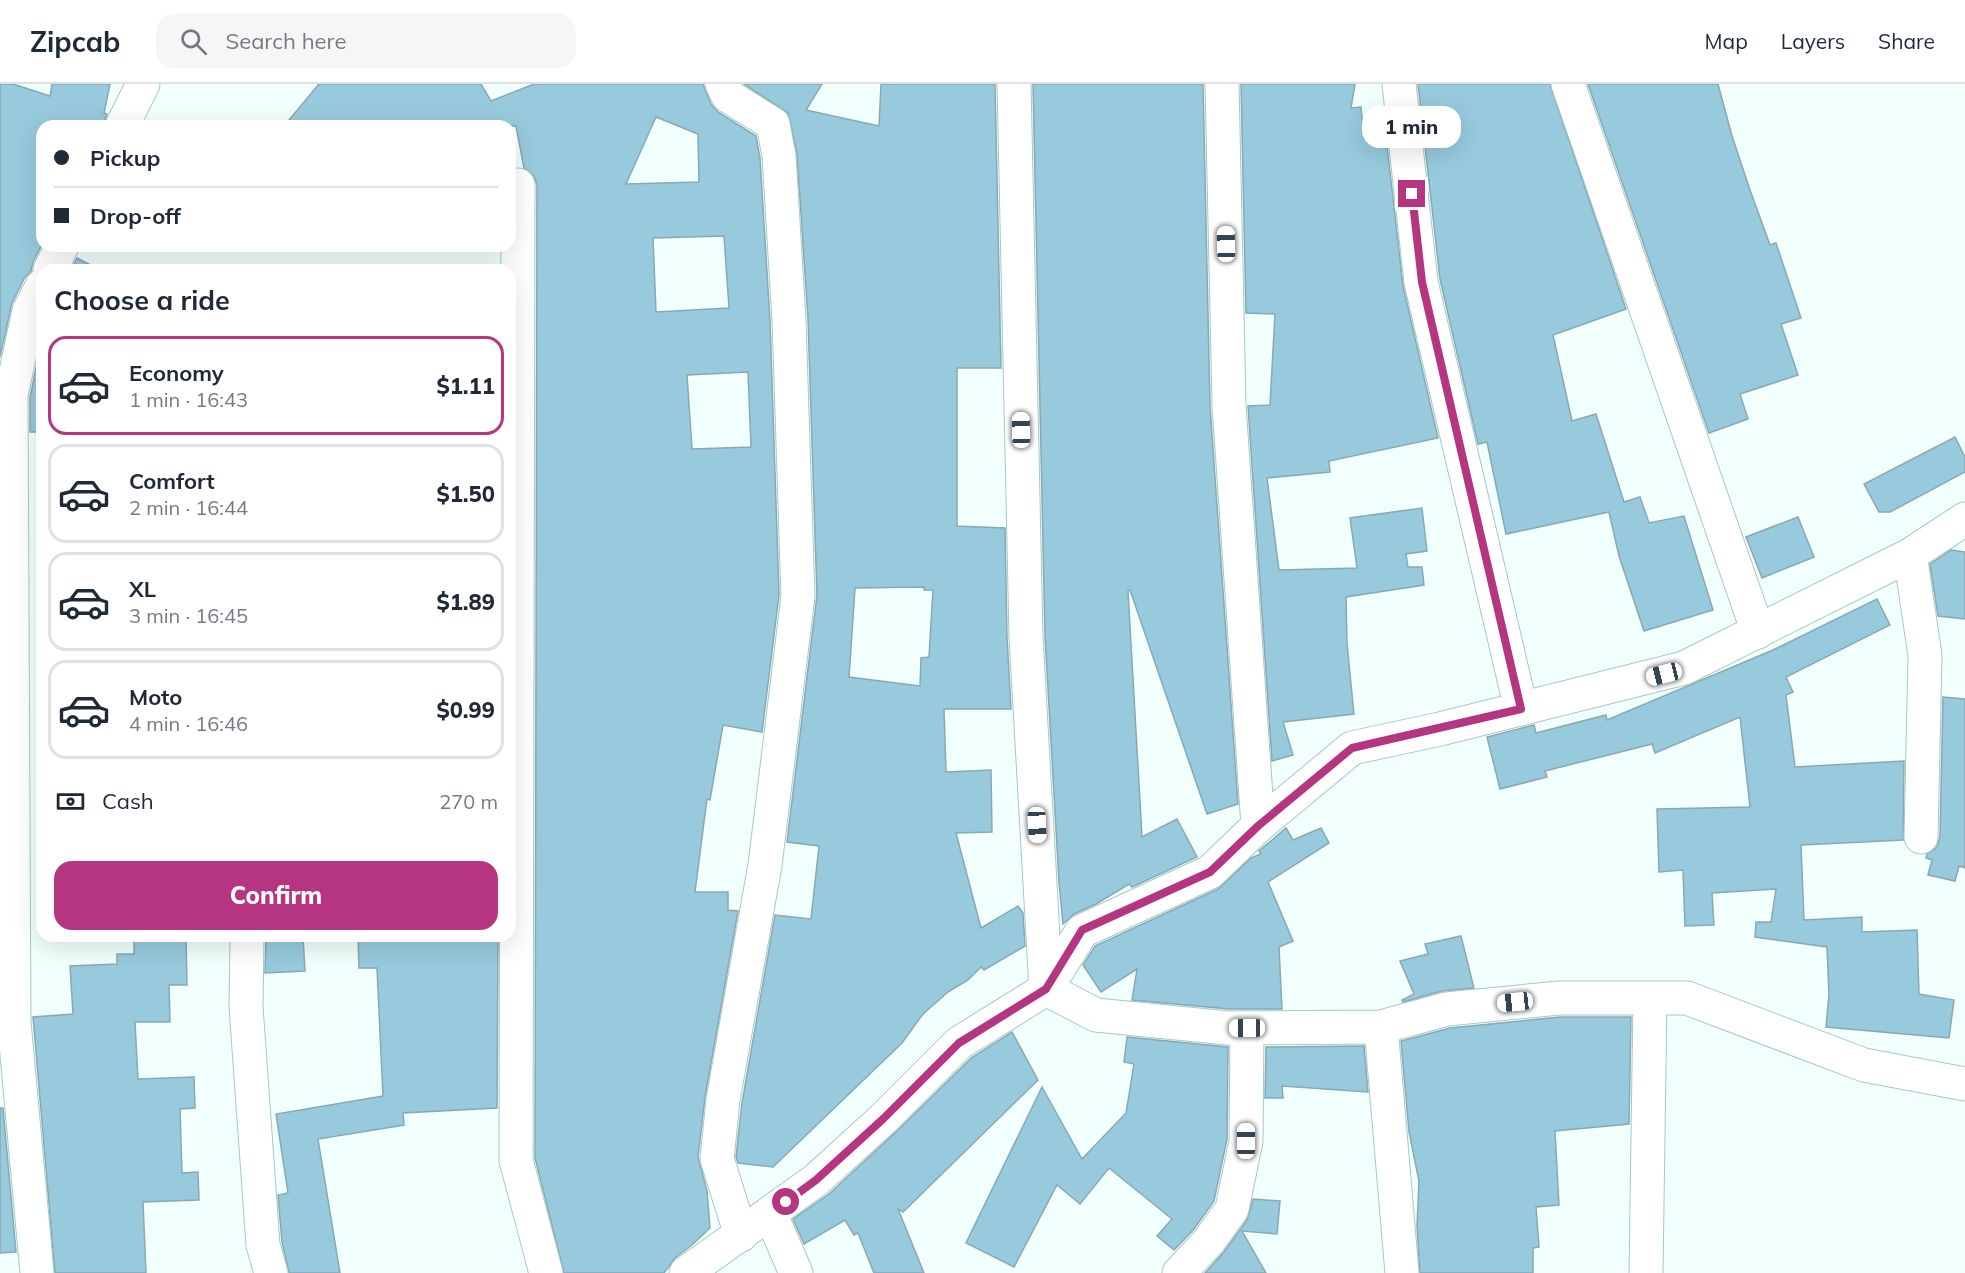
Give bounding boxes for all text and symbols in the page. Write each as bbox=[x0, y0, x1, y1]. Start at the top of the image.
search box bbox=[156, 14, 576, 68]
text: Zipcab bbox=[30, 24, 120, 59]
icon: search bbox=[177, 25, 210, 58]
text: Search here bbox=[225, 27, 346, 55]
text: Map bbox=[1705, 28, 1748, 54]
text: Layers bbox=[1781, 28, 1845, 54]
text: Share bbox=[1878, 28, 1935, 54]
callout: 1 min bbox=[1362, 107, 1462, 149]
text: 1 min bbox=[1385, 114, 1438, 139]
text: Pickup bbox=[90, 144, 160, 172]
route end bbox=[1398, 180, 1425, 207]
text: Drop-off bbox=[90, 202, 181, 230]
car bbox=[1217, 226, 1235, 262]
text: Choose a ride bbox=[54, 283, 230, 317]
icon: car bbox=[57, 359, 111, 413]
text: Economy bbox=[129, 359, 224, 387]
text: $1.11 bbox=[436, 372, 495, 400]
text: 1 min · 16:43 bbox=[129, 387, 248, 412]
car bbox=[1012, 412, 1030, 448]
icon: car bbox=[57, 467, 111, 521]
text: Comfort bbox=[129, 467, 215, 495]
text: $1.50 bbox=[436, 480, 495, 508]
text: 2 min · 16:44 bbox=[129, 495, 248, 520]
icon: car bbox=[57, 575, 111, 629]
text: XL bbox=[129, 575, 156, 603]
text: $1.89 bbox=[436, 588, 495, 616]
text: 3 min · 16:45 bbox=[129, 603, 248, 628]
car bbox=[1644, 661, 1684, 687]
icon: car bbox=[57, 683, 111, 737]
text: Moto bbox=[129, 683, 182, 711]
text: $0.99 bbox=[436, 696, 495, 724]
text: 4 min · 16:46 bbox=[129, 711, 248, 736]
icon: cash bbox=[54, 785, 87, 818]
text: Cash bbox=[102, 787, 154, 815]
text: 270 m bbox=[439, 789, 498, 814]
car bbox=[1027, 807, 1047, 843]
button: Confirm bbox=[54, 861, 498, 930]
car bbox=[1496, 991, 1534, 1013]
car bbox=[1229, 1019, 1265, 1037]
car bbox=[1237, 1123, 1255, 1159]
route start bbox=[772, 1188, 799, 1215]

